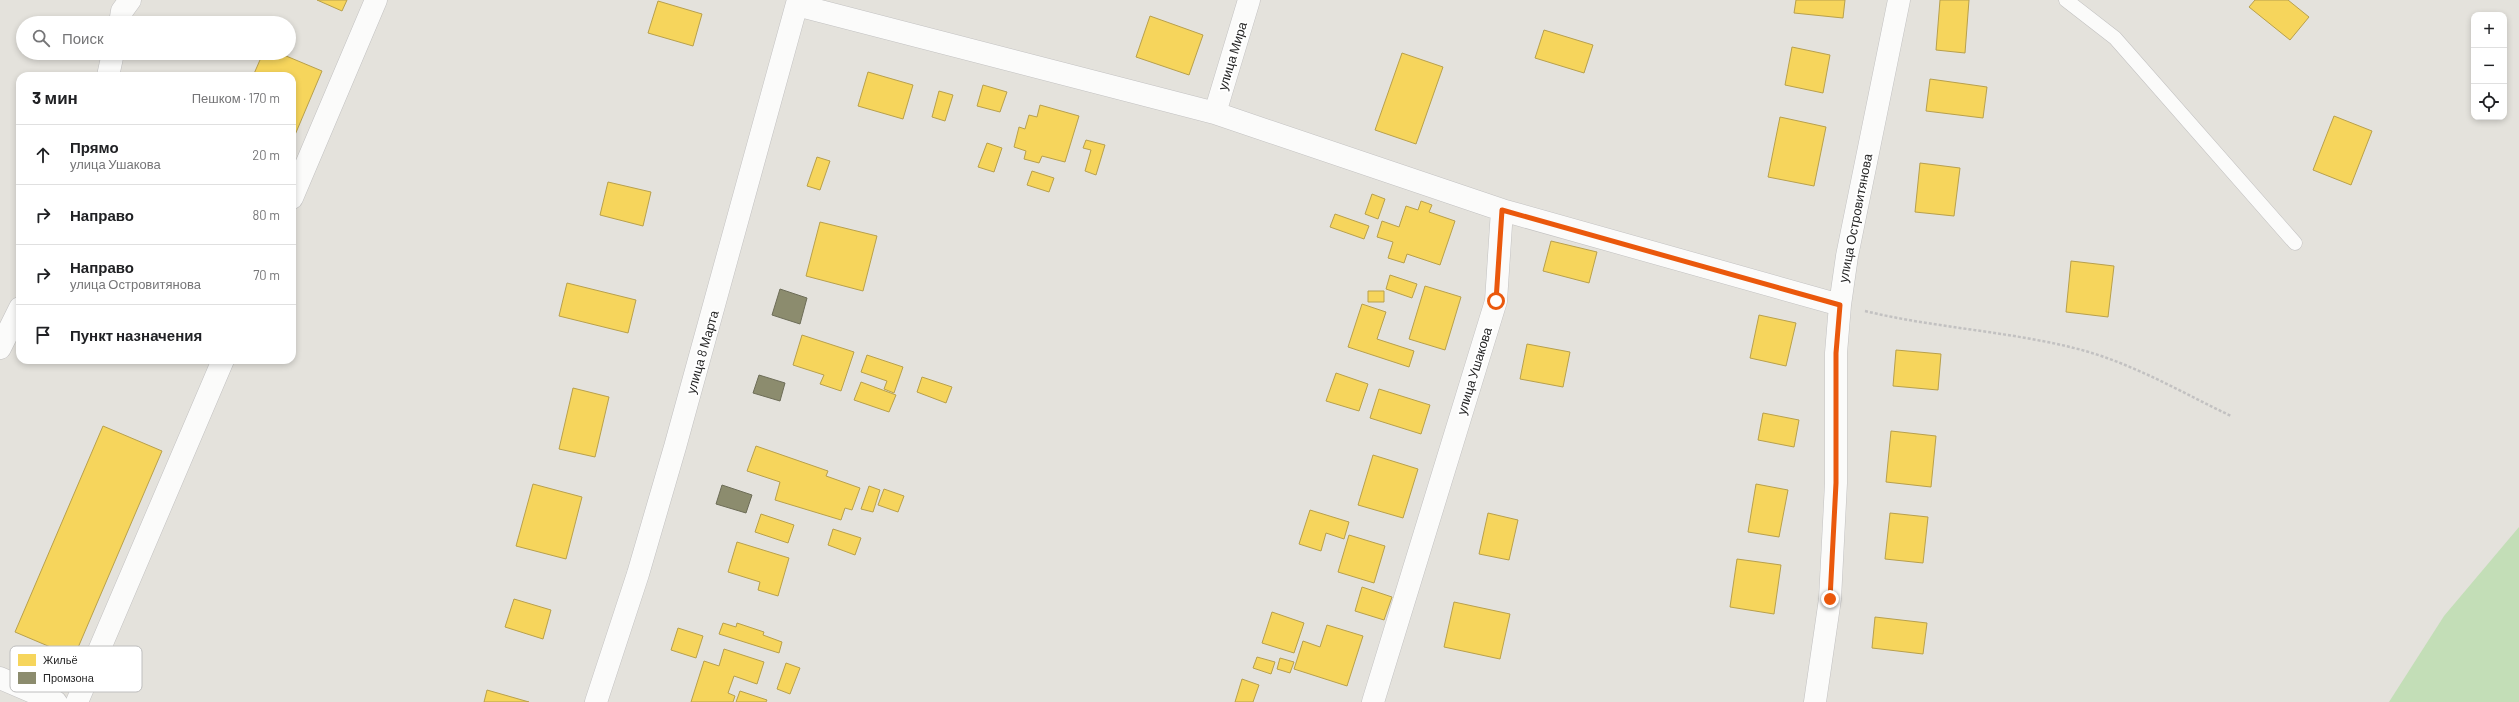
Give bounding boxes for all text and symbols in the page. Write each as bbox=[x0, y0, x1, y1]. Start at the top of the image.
map controls bbox=[2471, 12, 2507, 120]
button: + bbox=[2471, 12, 2507, 48]
search box bbox=[16, 16, 296, 60]
street label: улица Мира bbox=[1214, 19, 1250, 92]
icon: search bbox=[30, 27, 52, 49]
text: Поиск bbox=[62, 29, 104, 47]
button: − bbox=[2471, 48, 2507, 84]
button: locate bbox=[2471, 84, 2507, 120]
text: 3 мин bbox=[32, 87, 78, 107]
text: Пешком · 170 m bbox=[192, 90, 280, 106]
text: Прямо bbox=[70, 138, 119, 156]
icon: ahead bbox=[32, 144, 54, 166]
text: 20 m bbox=[252, 147, 280, 163]
street label: улица Островитянова bbox=[1835, 151, 1875, 284]
text: улица Ушакова bbox=[70, 156, 161, 172]
icon: right bbox=[32, 204, 54, 226]
text: Направо bbox=[70, 206, 134, 224]
text: 80 m bbox=[253, 207, 280, 223]
text: Направо bbox=[70, 258, 134, 276]
icon: right bbox=[32, 264, 54, 286]
text: 70 m bbox=[253, 267, 280, 283]
text: улица Островитянова bbox=[70, 276, 201, 292]
route start bbox=[1487, 292, 1505, 310]
street label: улица 8 Марта bbox=[682, 308, 722, 395]
icon: arrive bbox=[32, 324, 54, 346]
street label: улица Ушакова bbox=[1453, 325, 1495, 417]
text: Пункт назначения bbox=[70, 326, 202, 344]
route end bbox=[1821, 590, 1839, 608]
legend bbox=[10, 646, 142, 692]
text: Жильё bbox=[43, 653, 78, 666]
text: Промзона bbox=[43, 671, 95, 684]

